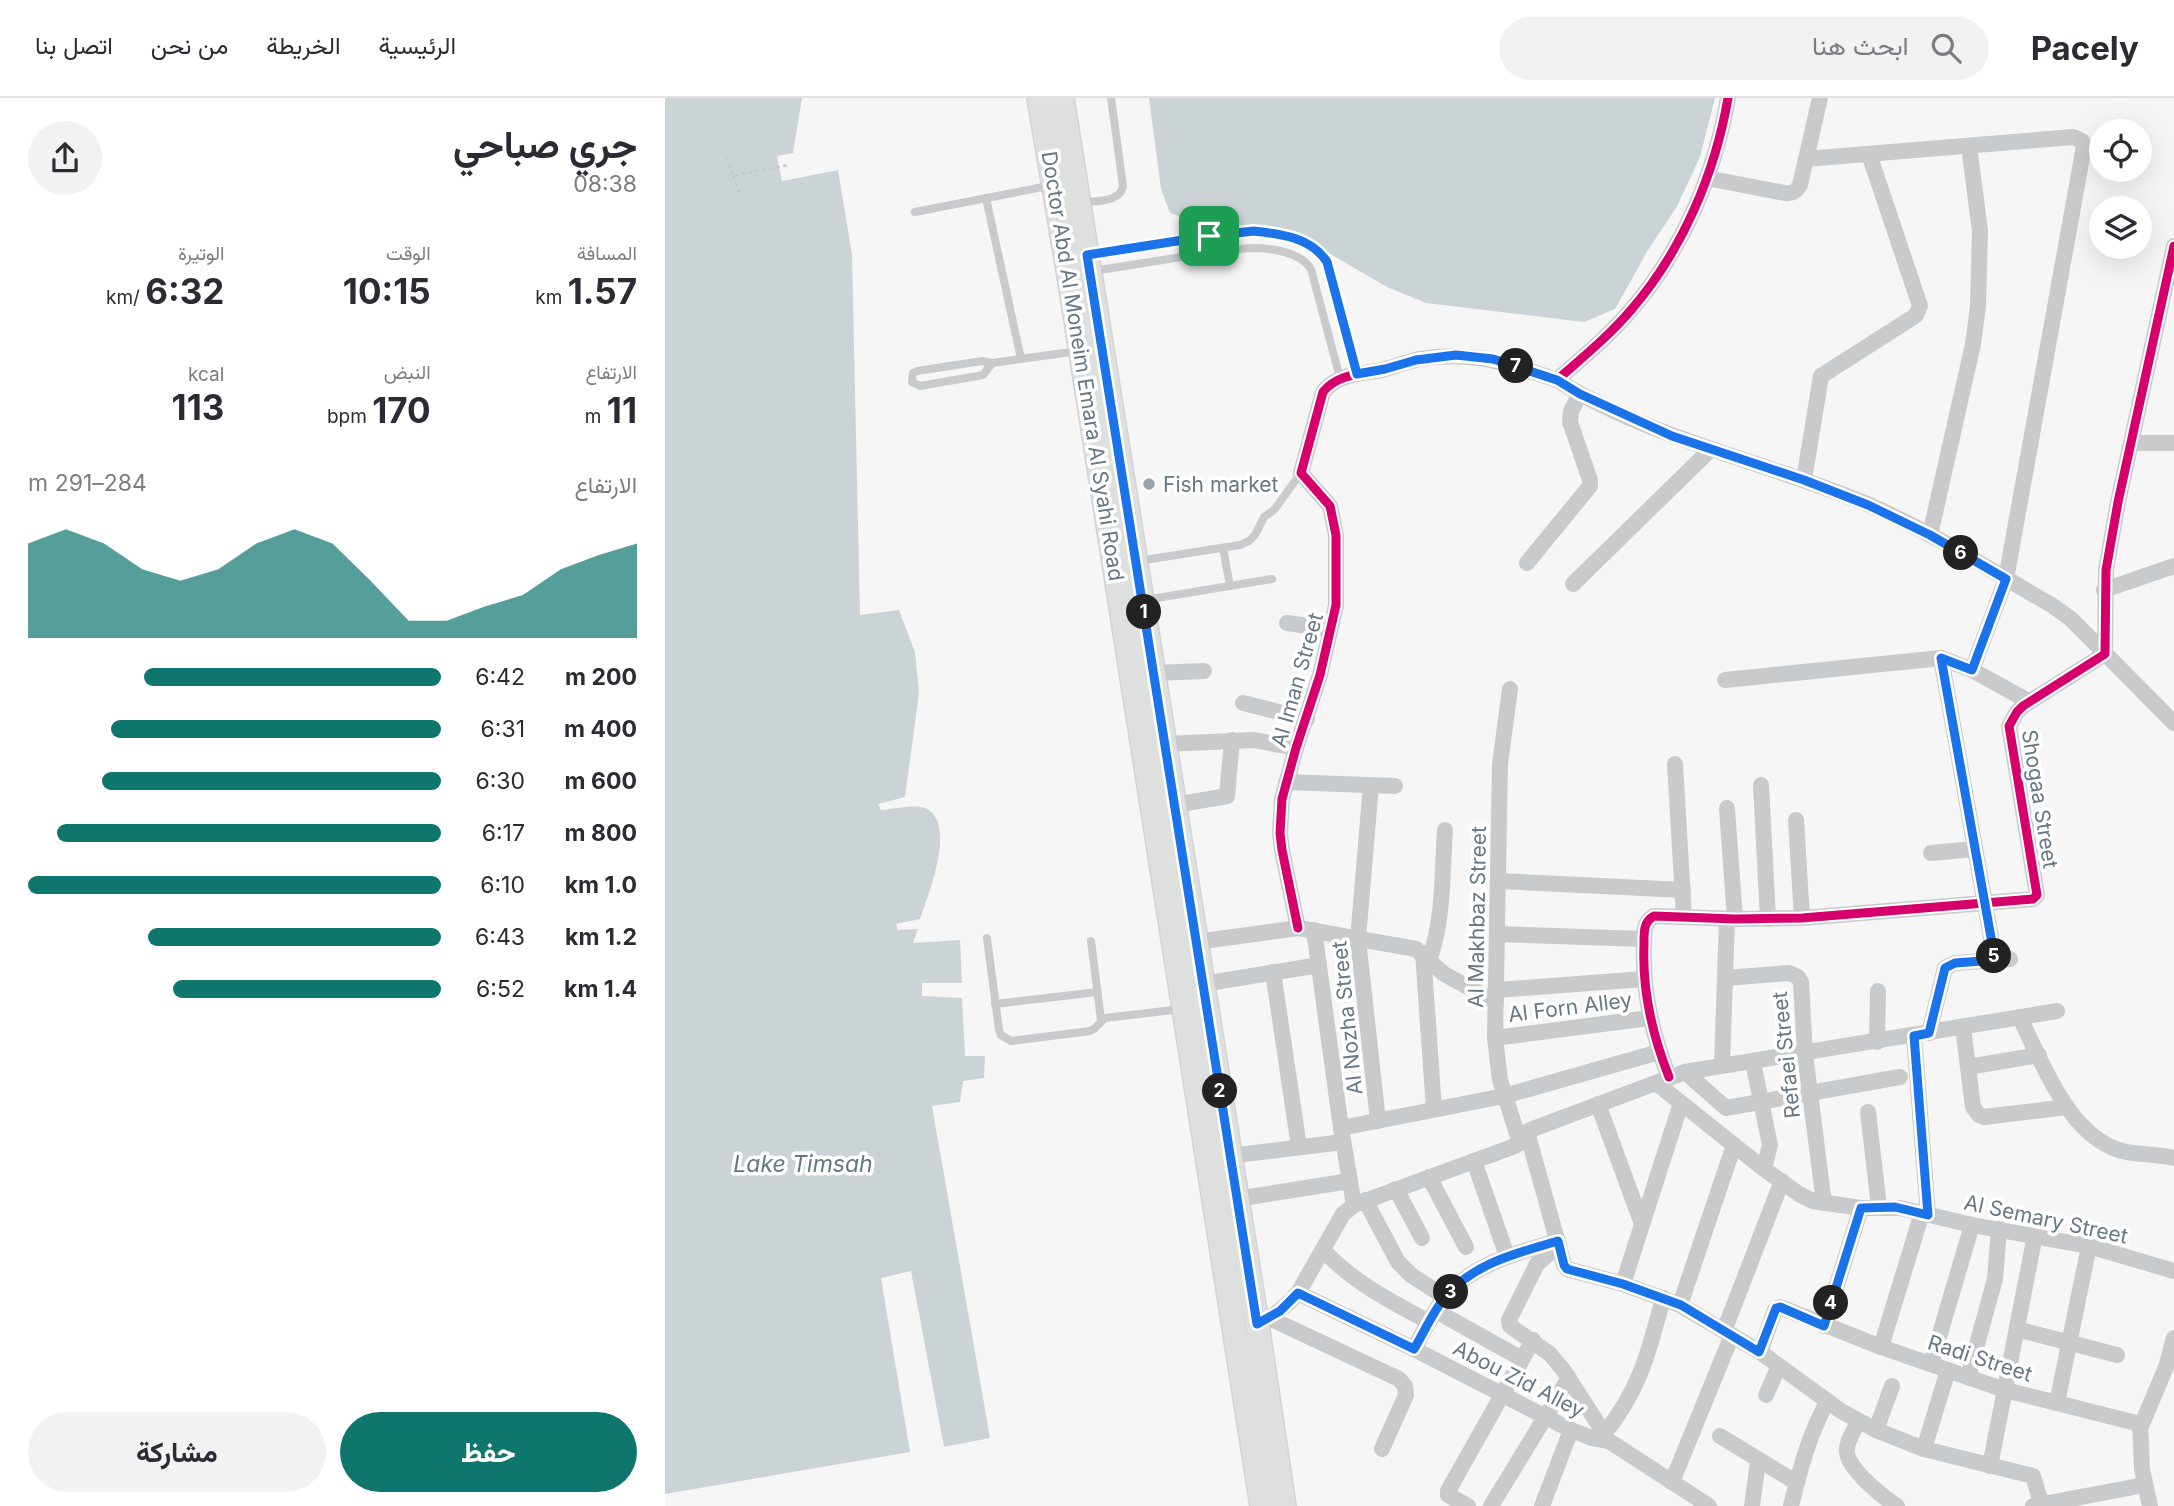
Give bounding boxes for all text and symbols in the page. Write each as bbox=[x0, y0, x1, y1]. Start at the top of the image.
search box bbox=[1499, 17, 1989, 80]
text: Pacely bbox=[2031, 28, 2139, 68]
icon: search bbox=[1927, 29, 1965, 67]
text: ابحث هنا bbox=[1812, 30, 1909, 61]
text: اتصل بنا bbox=[35, 31, 113, 60]
text: من نحن bbox=[151, 31, 228, 60]
text: الخريطة bbox=[266, 31, 340, 60]
text: الرئيسية bbox=[378, 31, 456, 60]
map controls bbox=[2089, 119, 2152, 259]
button: locate bbox=[2089, 119, 2152, 182]
button: share bbox=[28, 121, 102, 195]
text: جري صباحي bbox=[453, 121, 637, 167]
street label: Doctor Abd Al Moneim Emara Al Syahi Road bbox=[1037, 149, 1129, 583]
text: 08:38 bbox=[573, 170, 637, 198]
button: layers bbox=[2089, 196, 2152, 259]
pin bbox=[1179, 206, 1239, 266]
icon: arrive bbox=[1190, 217, 1228, 255]
text: الوتيرة bbox=[178, 242, 224, 265]
text: الوقت bbox=[386, 242, 431, 265]
text: المسافة bbox=[577, 242, 637, 265]
text: 6:32 bbox=[145, 270, 224, 312]
text: 10:15 bbox=[343, 270, 431, 312]
text: 1.57 bbox=[568, 270, 637, 312]
text: /km bbox=[106, 286, 145, 309]
text: km bbox=[535, 286, 568, 309]
pin: 7 bbox=[1499, 348, 1533, 384]
text: 7 bbox=[1510, 354, 1521, 377]
text: النبض bbox=[384, 361, 431, 384]
text: الارتفاع bbox=[585, 361, 637, 384]
text: kcal bbox=[188, 363, 224, 386]
text: 113 bbox=[172, 386, 224, 428]
text: 170 bbox=[372, 389, 431, 431]
text: 11 bbox=[607, 389, 637, 431]
text: bpm bbox=[327, 405, 372, 428]
text: m bbox=[585, 405, 607, 428]
text: 284–291 m bbox=[28, 469, 147, 497]
text: الارتفاع bbox=[575, 471, 637, 499]
place label: Fish market bbox=[1163, 472, 1279, 497]
marker: Fish market bbox=[1141, 476, 1157, 492]
pin: 6 bbox=[1943, 536, 1979, 570]
text: 6 bbox=[1954, 541, 1967, 564]
pin: 1 bbox=[1127, 594, 1161, 630]
text: 1 bbox=[1139, 600, 1148, 623]
street label: Al Iman Street bbox=[1266, 610, 1328, 750]
text: 6:42 bbox=[475, 663, 525, 691]
text: 200 m bbox=[565, 663, 637, 691]
text: 6:31 bbox=[481, 715, 525, 743]
text: 400 m bbox=[564, 715, 637, 743]
street label: Shogaa Street bbox=[2017, 728, 2063, 870]
text: 6:30 bbox=[475, 767, 525, 795]
text: 600 m bbox=[565, 767, 637, 795]
text: 6:17 bbox=[482, 819, 525, 847]
text: 800 m bbox=[565, 819, 637, 847]
street label: Al Makhbaz Street bbox=[1463, 826, 1491, 1008]
text: 6:10 bbox=[480, 871, 525, 899]
text: 1.0 km bbox=[565, 871, 637, 899]
text: 6:43 bbox=[475, 923, 525, 951]
text: 1.2 km bbox=[565, 923, 637, 951]
pin: 5 bbox=[1977, 938, 2011, 974]
street label: Al Nozha Street bbox=[1326, 940, 1368, 1096]
text: 5 bbox=[1987, 944, 2000, 967]
text: 6:52 bbox=[476, 975, 525, 1003]
text: 1.4 km bbox=[564, 975, 637, 1003]
street label: Al Forn Alley bbox=[1507, 987, 1633, 1027]
street label: Refaei Street bbox=[1767, 990, 1805, 1120]
pin: 2 bbox=[1203, 1074, 1237, 1108]
text: 2 bbox=[1214, 1079, 1225, 1102]
water label: Lake Timsah bbox=[733, 1150, 873, 1178]
street label: Al Semary Street bbox=[1962, 1189, 2130, 1249]
pin: 3 bbox=[1433, 1274, 1469, 1310]
text: 3 bbox=[1444, 1280, 1457, 1303]
pin: 4 bbox=[1813, 1286, 1849, 1320]
text: 4 bbox=[1824, 1291, 1837, 1314]
street label: Radi Street bbox=[1925, 1329, 2035, 1387]
street label: Abou Zid Alley bbox=[1449, 1335, 1589, 1423]
button: مشاركة bbox=[28, 1412, 326, 1492]
button: حفظ bbox=[340, 1412, 637, 1492]

